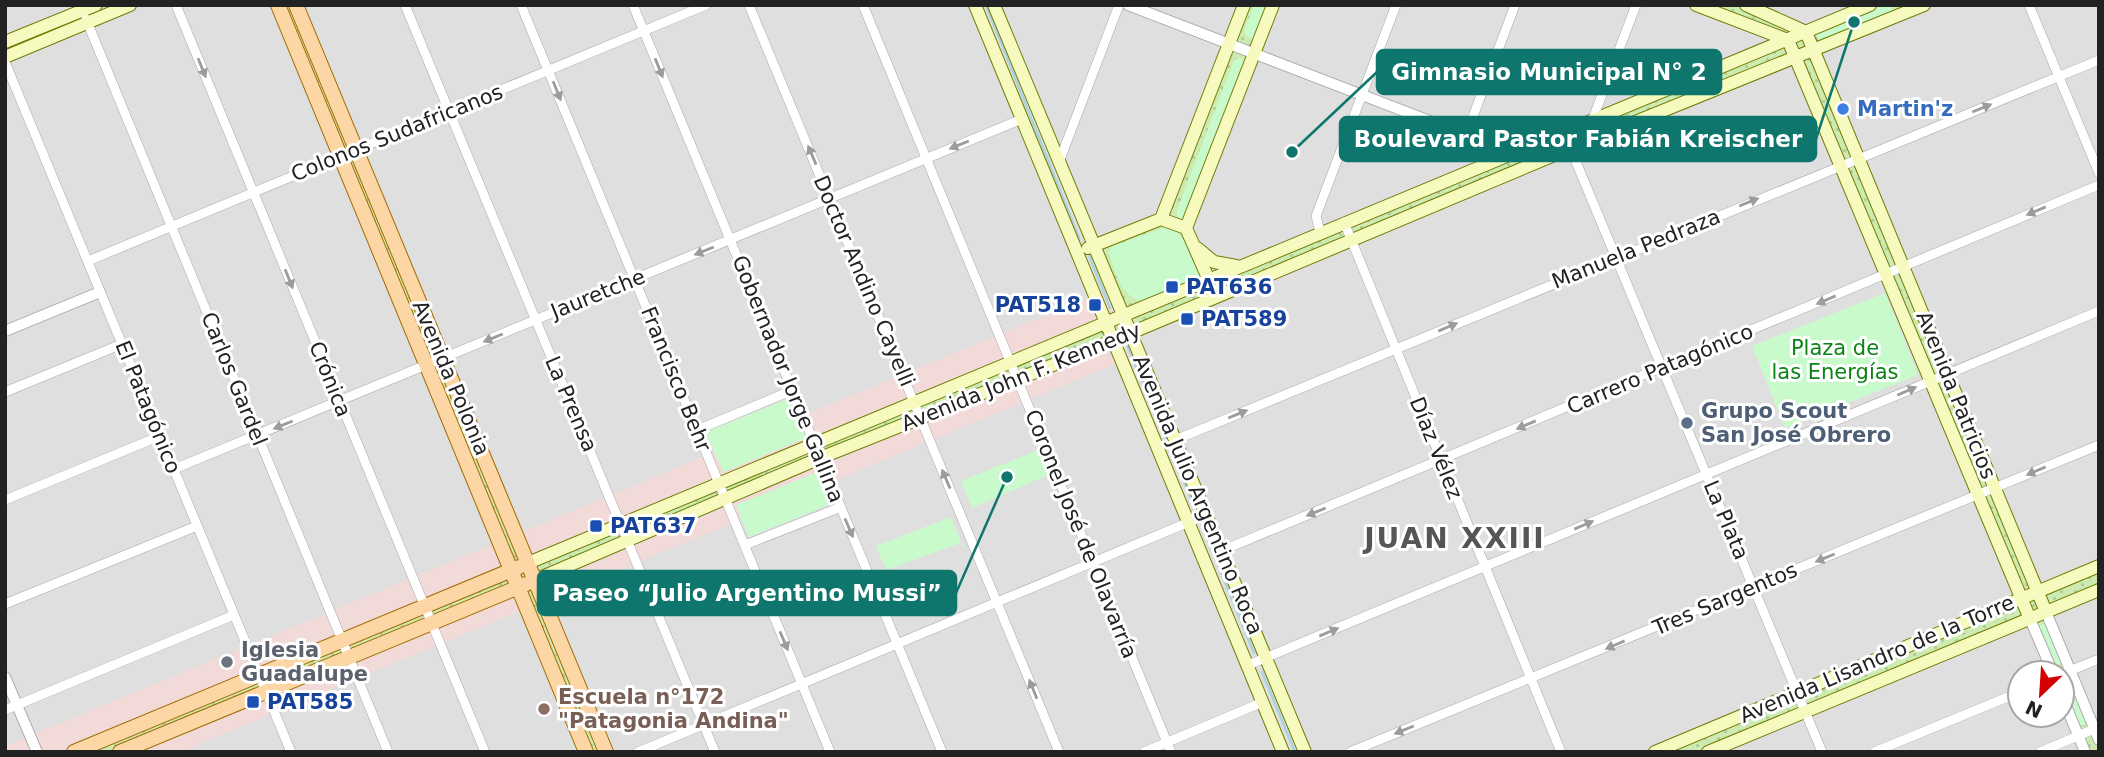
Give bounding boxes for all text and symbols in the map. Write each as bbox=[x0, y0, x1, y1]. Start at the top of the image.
callout: Gimnasio Municipal N° 2 bbox=[1377, 50, 1721, 94]
one-way arrow bbox=[197, 58, 208, 79]
one-way arrow bbox=[654, 58, 665, 79]
text: Gimnasio Municipal N° 2 bbox=[1391, 59, 1707, 85]
street label: Colonos Sudafricanos bbox=[288, 80, 506, 186]
one-way arrow bbox=[551, 81, 562, 102]
place label: Martin'z bbox=[1857, 97, 1953, 121]
marker: Martin'z bbox=[1835, 101, 1851, 117]
one-way arrow bbox=[1972, 102, 1993, 113]
callout: Boulevard Pastor Fabián Kreischer bbox=[1340, 117, 1816, 161]
text: Boulevard Pastor Fabián Kreischer bbox=[1354, 126, 1803, 152]
one-way arrow bbox=[949, 140, 970, 151]
one-way arrow bbox=[806, 145, 817, 166]
street label: Doctor Andino Cayelli bbox=[809, 172, 919, 390]
one-way arrow bbox=[1739, 197, 1760, 208]
street label: Manuela Pedraza bbox=[1548, 204, 1724, 294]
one-way arrow bbox=[2025, 206, 2046, 217]
one-way arrow bbox=[693, 246, 714, 257]
street label: Gobernador Jorge Gallina bbox=[727, 252, 849, 506]
street label: Jauretche bbox=[546, 264, 649, 325]
one-way arrow bbox=[284, 268, 295, 289]
place label: PAT636 bbox=[1186, 275, 1272, 299]
marker: PAT636 bbox=[1164, 279, 1180, 295]
place label: PAT518 bbox=[995, 293, 1081, 317]
one-way arrow bbox=[1816, 294, 1837, 305]
street label: Avenida Polonia bbox=[408, 297, 494, 459]
marker: PAT518 bbox=[1087, 297, 1103, 313]
street label: Francisco Behr bbox=[636, 303, 716, 455]
place label: PAT589 bbox=[1201, 307, 1287, 331]
street label: Avenida Patricios bbox=[1911, 308, 2001, 482]
street label: Carlos Gardel bbox=[196, 309, 272, 449]
marker: PAT589 bbox=[1179, 311, 1195, 327]
street label: Avenida John F. Kennedy bbox=[898, 318, 1144, 436]
street label: Carrero Patagónico bbox=[1563, 319, 1757, 419]
one-way arrow bbox=[1438, 321, 1459, 332]
one-way arrow bbox=[483, 332, 504, 343]
park label: Plaza de las Energías bbox=[1771, 336, 1899, 384]
street label: El Patagónico bbox=[110, 337, 186, 477]
street label: Crónica bbox=[304, 338, 356, 420]
street label: La Prensa bbox=[540, 352, 602, 456]
street label: Avenida Julio Argentino Roca bbox=[1128, 352, 1268, 638]
one-way arrow bbox=[1897, 385, 1917, 397]
street label: Díaz Vélez bbox=[1405, 393, 1467, 503]
place label: Grupo Scout San José Obrero bbox=[1701, 399, 1891, 447]
street label: Coronel José de Olavarría bbox=[1020, 406, 1142, 662]
one-way arrow bbox=[1228, 408, 1248, 420]
marker: Grupo Scout San José Obrero bbox=[1679, 415, 1695, 431]
one-way arrow bbox=[272, 419, 293, 430]
one-way arrow bbox=[1515, 420, 1536, 431]
one-way arrow bbox=[2026, 465, 2046, 477]
one-way arrow bbox=[940, 468, 951, 489]
street label: La Plata bbox=[1699, 477, 1753, 563]
one-way arrow bbox=[1305, 507, 1326, 518]
place label: PAT637 bbox=[610, 514, 696, 538]
one-way arrow bbox=[844, 517, 855, 538]
marker: PAT637 bbox=[588, 518, 604, 534]
one-way arrow bbox=[1574, 520, 1595, 531]
district label: JUAN XXIII bbox=[1362, 522, 1546, 555]
one-way arrow bbox=[1815, 552, 1836, 563]
street label: Tres Sargentos bbox=[1648, 558, 1801, 641]
callout: Paseo “Julio Argentino Mussi” bbox=[538, 571, 956, 615]
text: Paseo “Julio Argentino Mussi” bbox=[552, 580, 942, 606]
street label: Avenida Lisandro de la Torre bbox=[1736, 590, 2018, 728]
one-way arrow bbox=[1319, 626, 1340, 637]
one-way arrow bbox=[779, 630, 790, 651]
place label: Iglesia Guadalupe bbox=[241, 638, 368, 686]
one-way arrow bbox=[1605, 640, 1626, 651]
marker: Iglesia Guadalupe bbox=[219, 654, 235, 670]
north arrow bbox=[2006, 659, 2076, 729]
one-way arrow bbox=[1027, 678, 1038, 699]
place label: Escuela n°172 "Patagonia Andina" bbox=[558, 685, 789, 733]
place label: PAT585 bbox=[267, 690, 353, 714]
marker: PAT585 bbox=[245, 694, 261, 710]
text: N bbox=[2022, 696, 2046, 723]
marker: Escuela n°172 "Patagonia Andina" bbox=[536, 701, 552, 717]
one-way arrow bbox=[1394, 725, 1415, 736]

